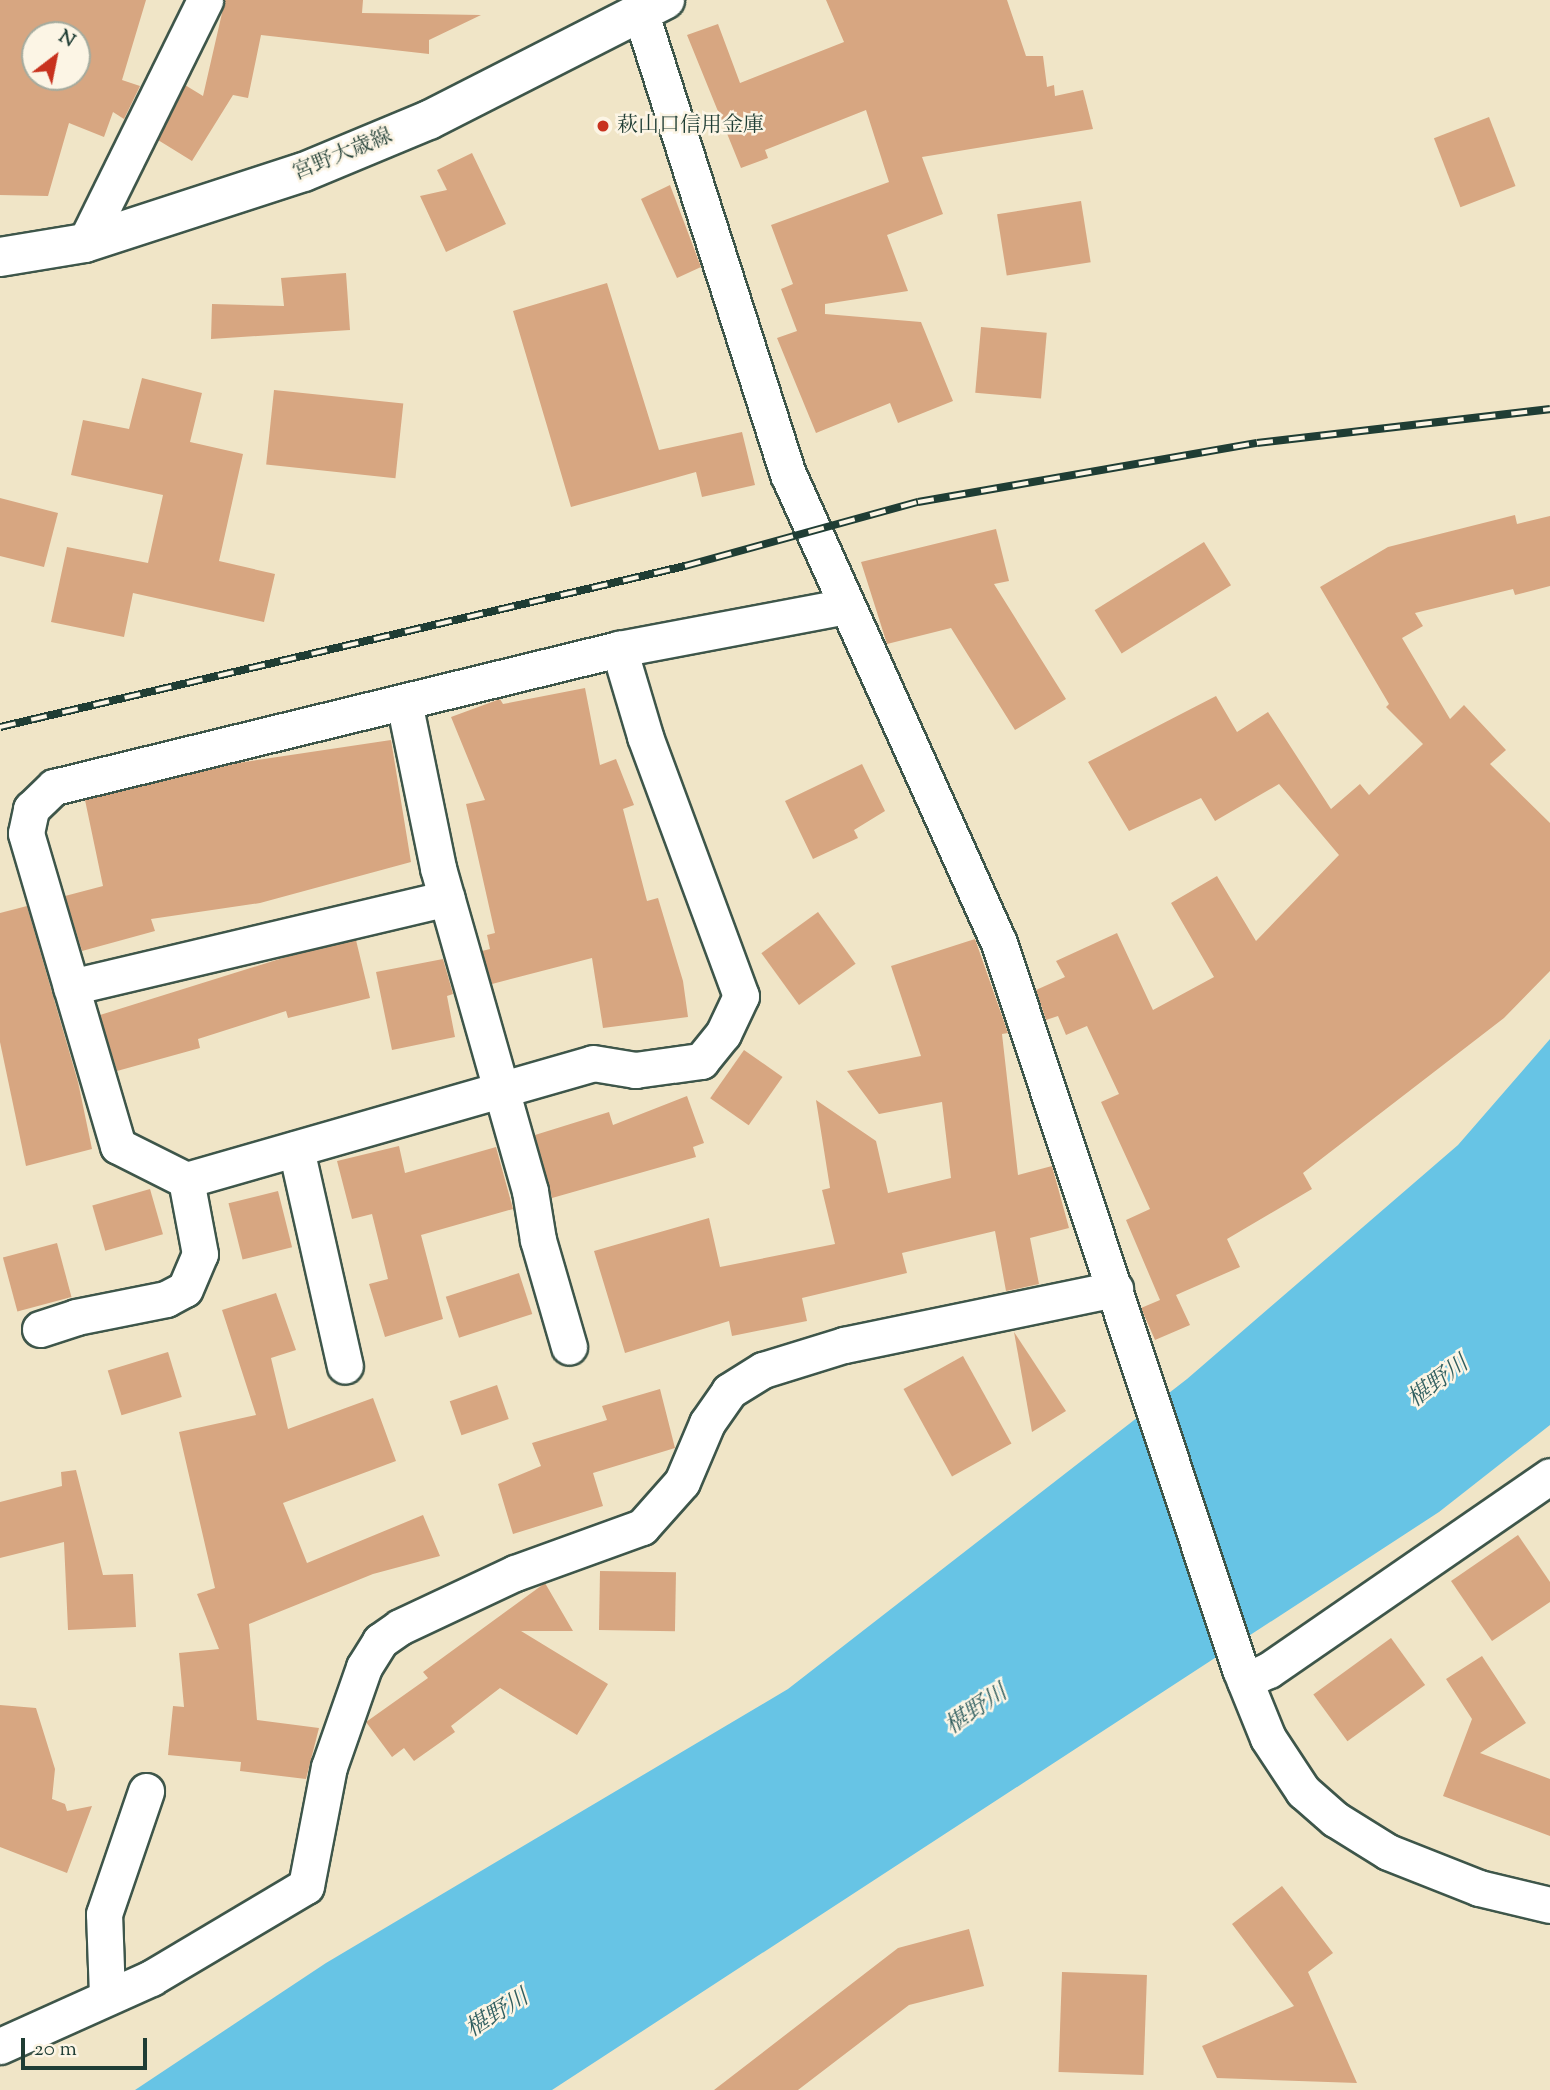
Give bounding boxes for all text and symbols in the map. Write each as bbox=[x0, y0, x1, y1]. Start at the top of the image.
north arrow bbox=[21, 21, 91, 91]
text: N bbox=[53, 24, 80, 55]
place label: 萩山口信用金庫 bbox=[617, 113, 764, 139]
marker: 萩山口信用金庫 bbox=[595, 118, 611, 134]
street label: 宮野大歳線 bbox=[290, 124, 396, 186]
water label: 椹野川 bbox=[1403, 1351, 1475, 1415]
water label: 椹野川 bbox=[941, 1680, 1013, 1742]
water label: 椹野川 bbox=[461, 1985, 535, 2045]
scale bar bbox=[24, 2024, 150, 2068]
text: 20 m bbox=[34, 2035, 77, 2065]

